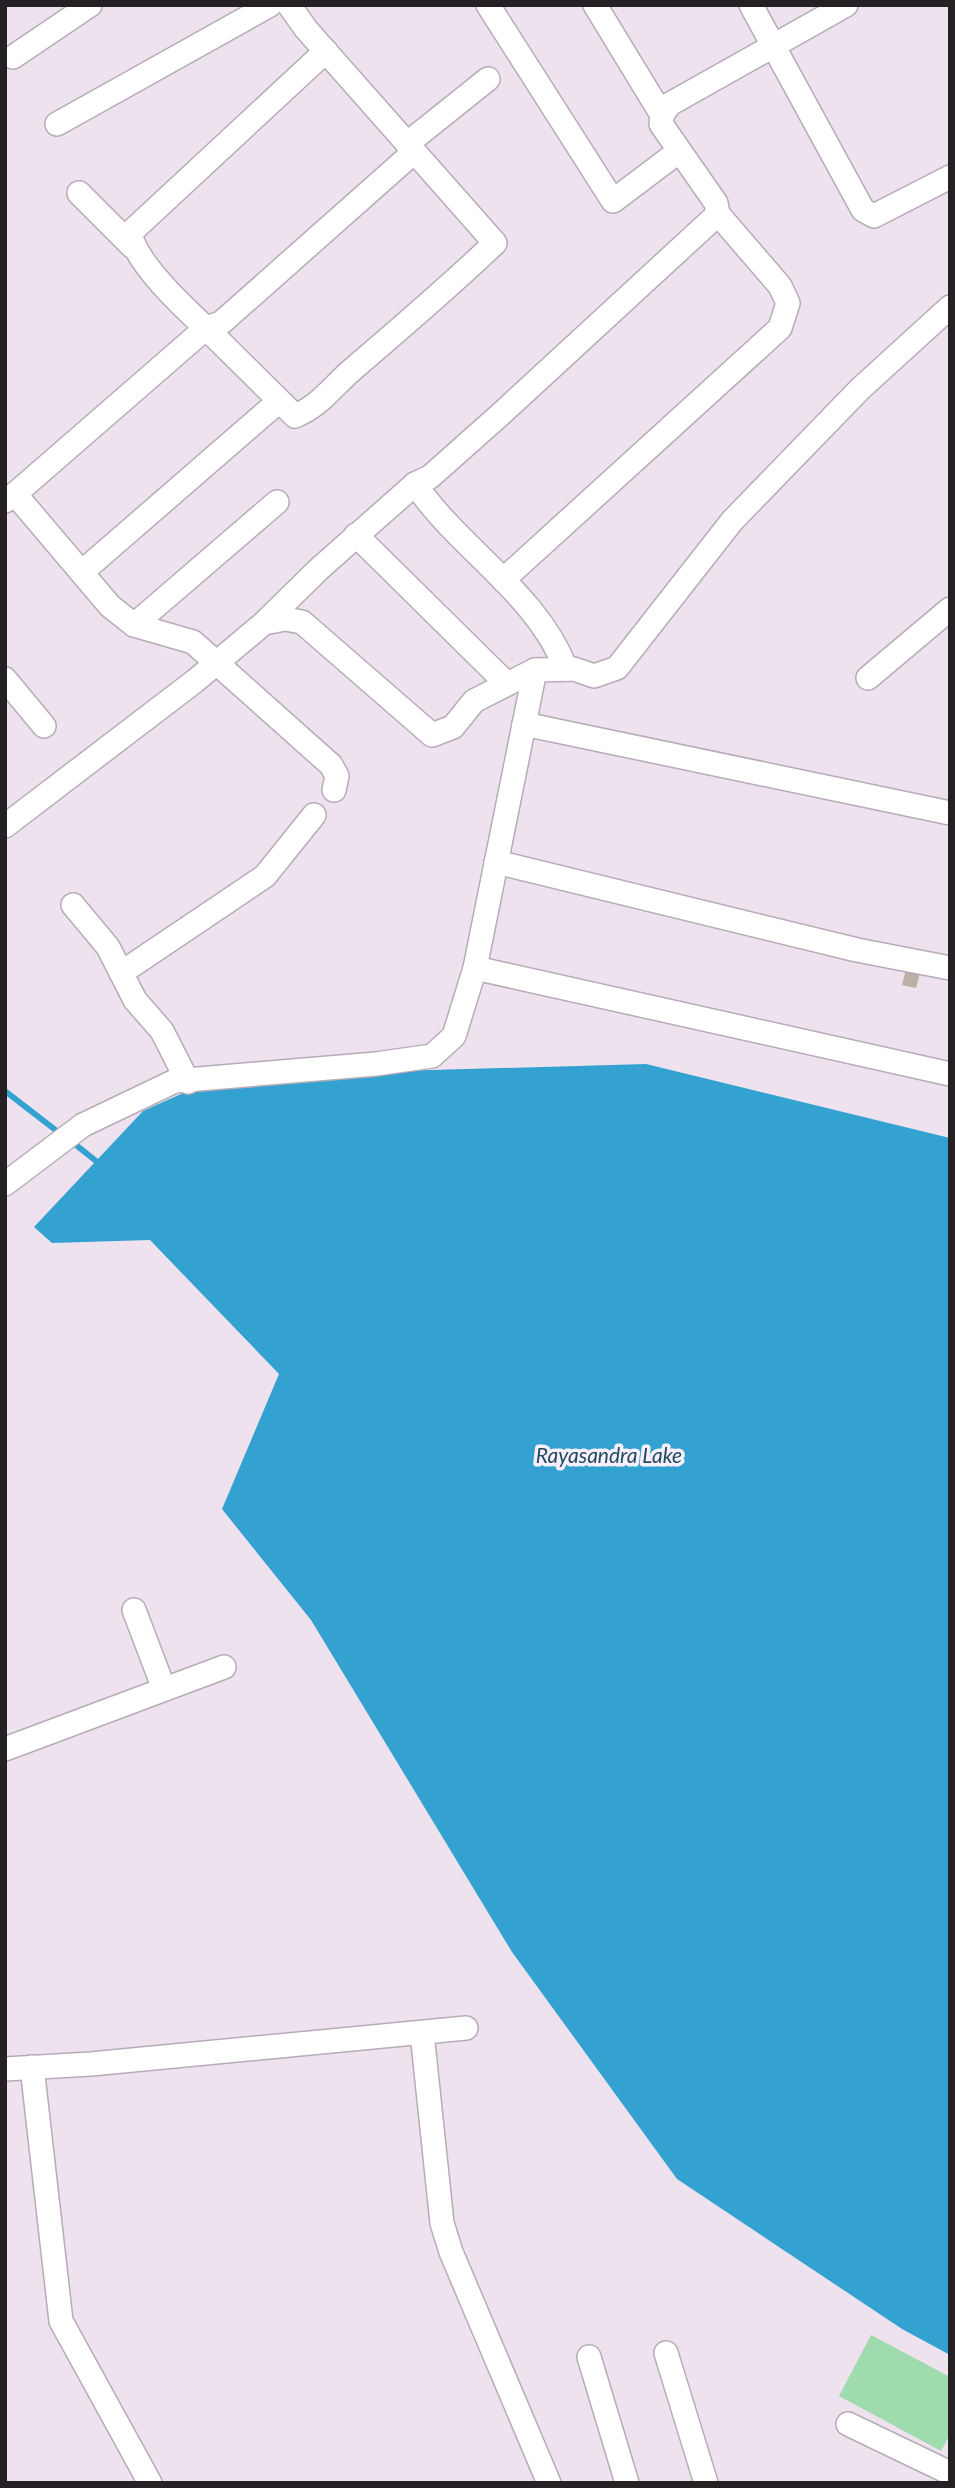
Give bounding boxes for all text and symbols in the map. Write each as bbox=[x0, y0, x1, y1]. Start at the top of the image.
water label: Rayasandra Lake bbox=[536, 1442, 682, 1467]

